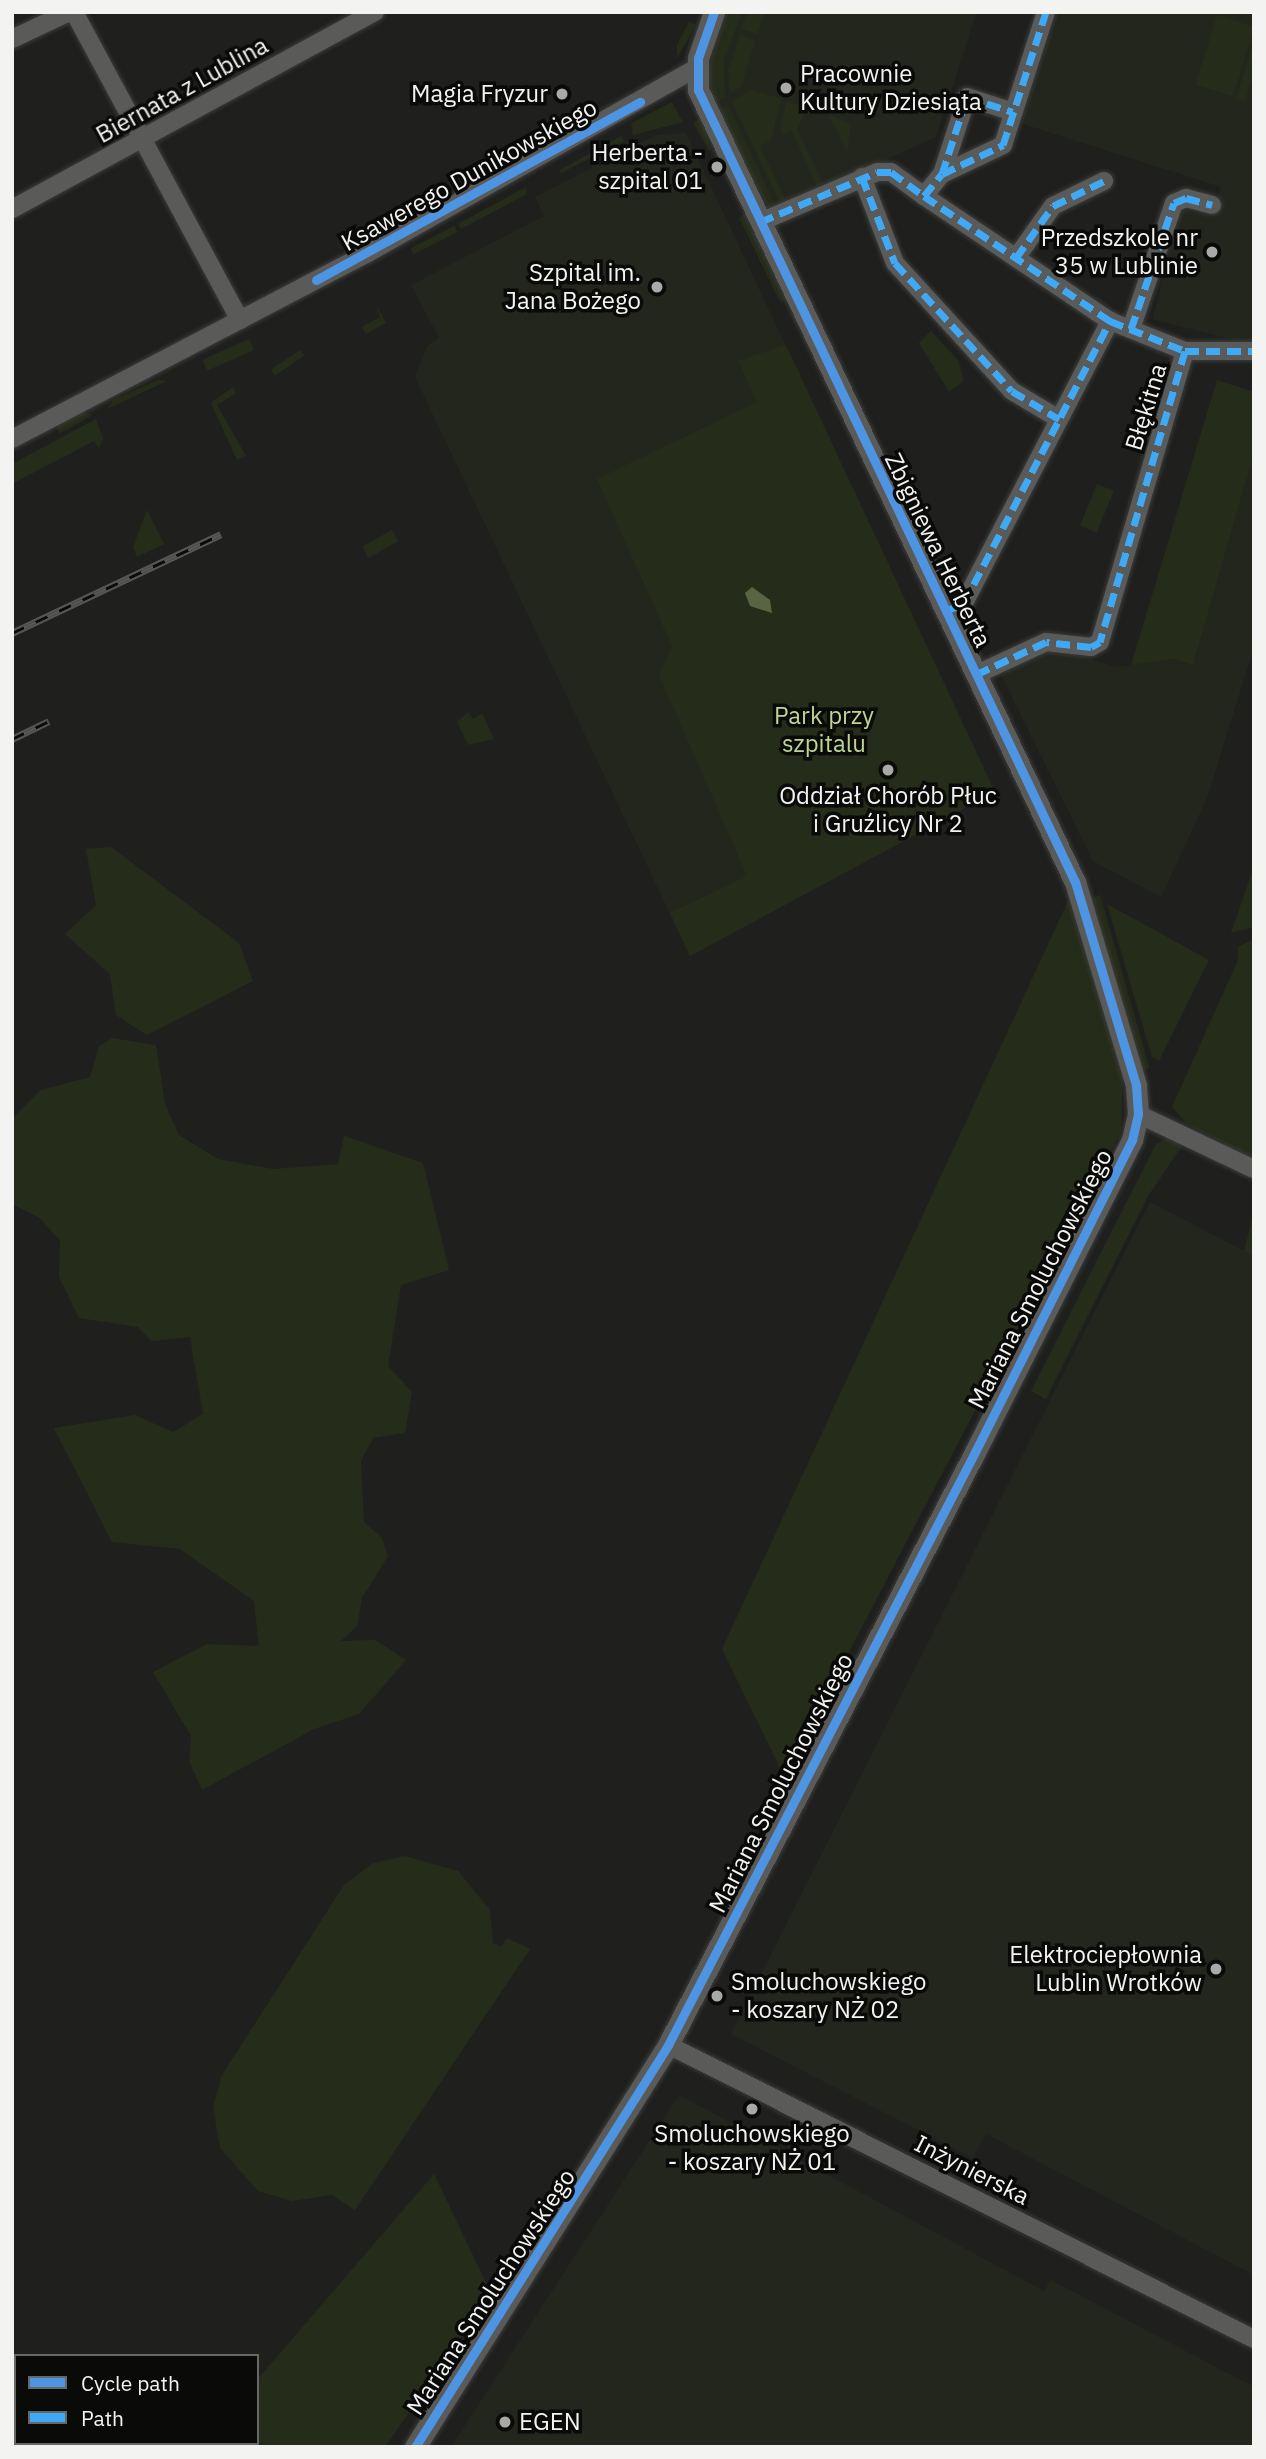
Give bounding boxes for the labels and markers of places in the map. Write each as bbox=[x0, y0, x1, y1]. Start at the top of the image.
place label: Pracownie Kultury Dziesiąta bbox=[800, 60, 982, 116]
place label: Magia Fryzur bbox=[411, 80, 548, 108]
marker: Pracownie Kultury Dziesiąta bbox=[778, 80, 794, 96]
marker: Magia Fryzur bbox=[554, 86, 570, 102]
place label: Herberta - szpital 01 bbox=[592, 139, 703, 195]
marker: Herberta - szpital 01 bbox=[709, 159, 725, 175]
place label: Przedszkole nr 35 w Lublinie bbox=[1041, 224, 1198, 280]
marker: Przedszkole nr 35 w Lublinie bbox=[1204, 244, 1220, 260]
place label: Szpital im. Jana Bożego bbox=[505, 259, 641, 315]
marker: Szpital im. Jana Bożego bbox=[647, 277, 667, 297]
marker: Oddział Chorób Płuc i Gruźlicy Nr 2 bbox=[880, 762, 896, 778]
place label: Oddział Chorób Płuc i Gruźlicy Nr 2 bbox=[779, 782, 997, 838]
place label: Elektrociepłownia Lublin Wrotków bbox=[1009, 1941, 1202, 1997]
marker: Elektrociepłownia Lublin Wrotków bbox=[1208, 1961, 1224, 1977]
place label: Smoluchowskiego - koszary NŻ 02 bbox=[731, 1968, 926, 2024]
marker: Smoluchowskiego - koszary NŻ 02 bbox=[709, 1988, 725, 2004]
marker: Smoluchowskiego - koszary NŻ 01 bbox=[744, 2101, 760, 2117]
place label: Smoluchowskiego - koszary NŻ 01 bbox=[654, 2120, 850, 2176]
place label: EGEN bbox=[519, 2408, 581, 2436]
marker: EGEN bbox=[497, 2414, 513, 2430]

